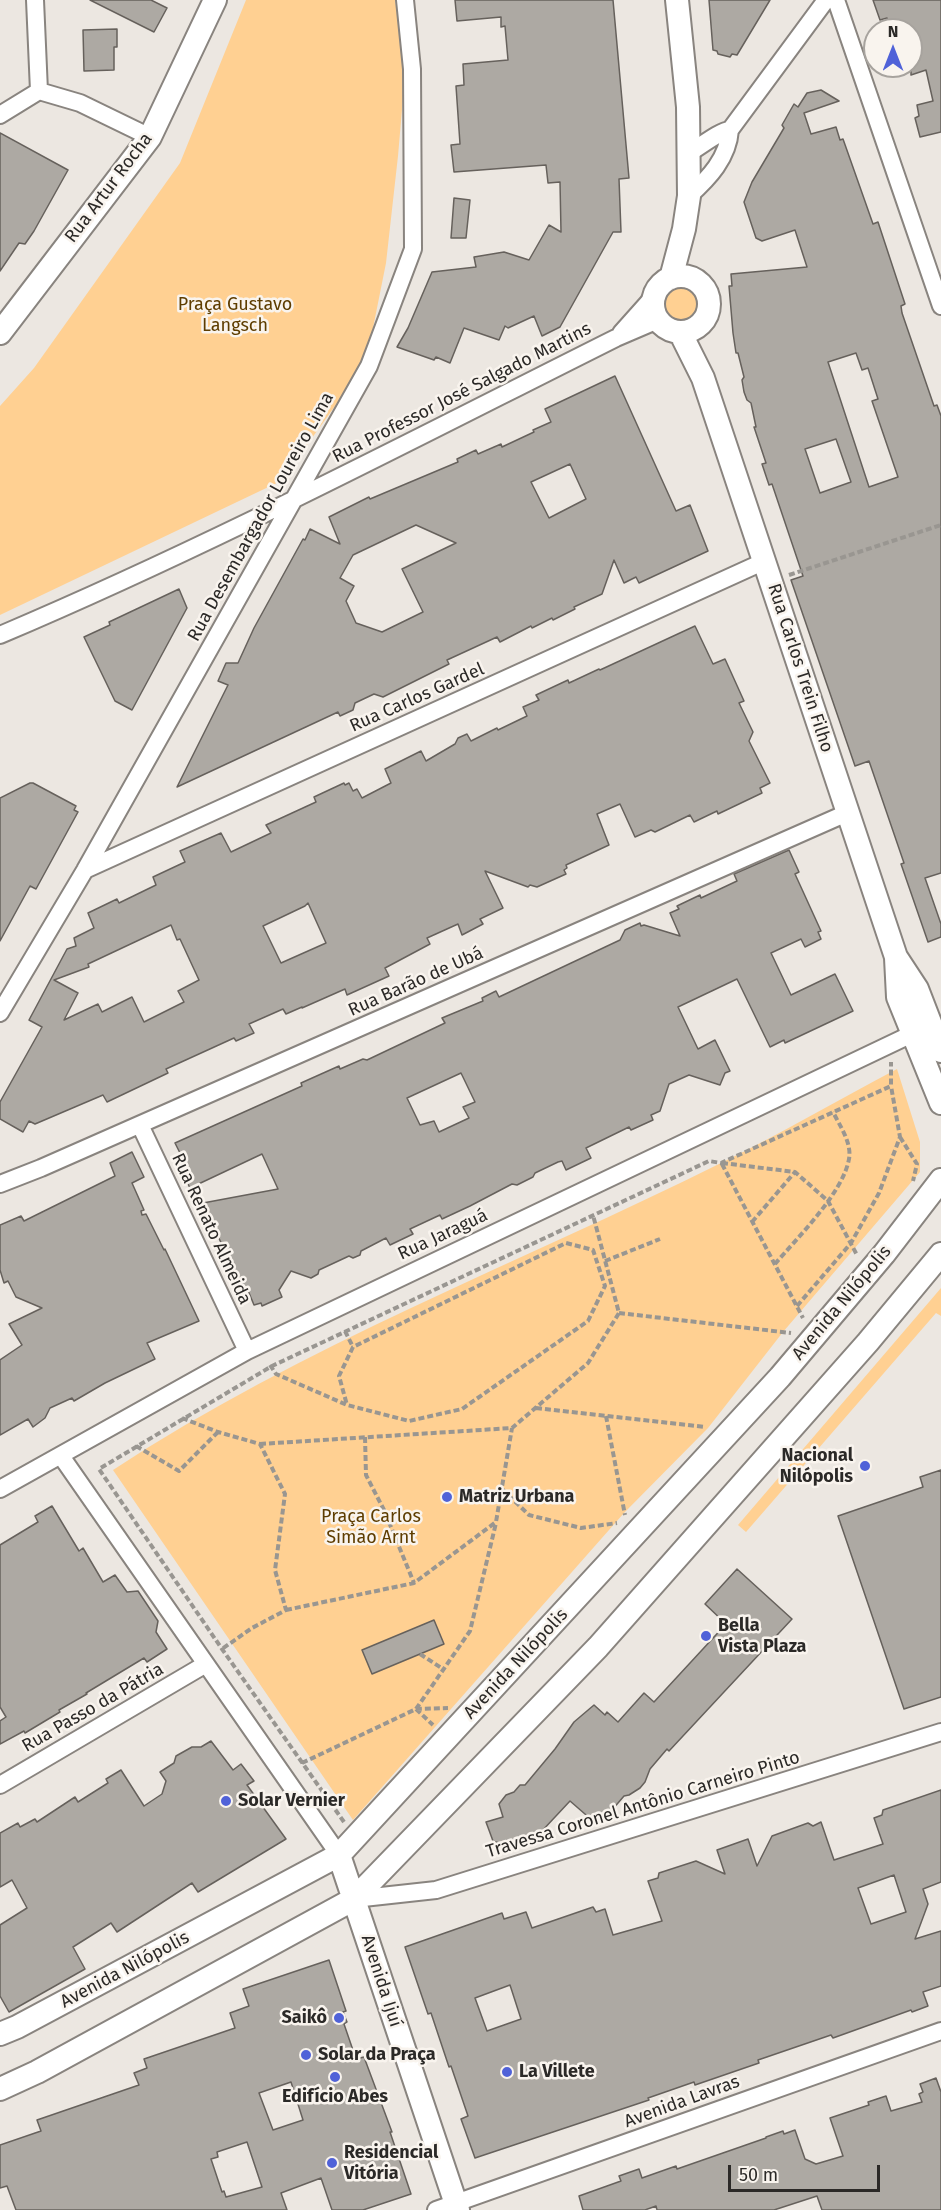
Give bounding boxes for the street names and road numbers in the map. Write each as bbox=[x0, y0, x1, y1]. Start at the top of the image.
street label: Rua Artur Rocha bbox=[61, 129, 157, 247]
street label: Rua Professor José Salgado Martins bbox=[329, 318, 595, 468]
street label: Rua Desembargador Loureiro Lima bbox=[183, 389, 339, 645]
street label: Rua Carlos Trein Filho bbox=[762, 581, 838, 755]
street label: Rua Carlos Gardel bbox=[346, 659, 488, 737]
street label: Rua Barão de Ubá bbox=[345, 943, 487, 1021]
street label: Rua Renato Almeida bbox=[166, 1150, 256, 1308]
street label: Rua Jaraguá bbox=[395, 1205, 491, 1265]
street label: Avenida Nilópolis bbox=[788, 1241, 896, 1365]
street label: Avenida Nilópolis bbox=[459, 1604, 573, 1724]
street label: Rua Passo da Pátria bbox=[18, 1659, 168, 1757]
street label: Travessa Coronel Antônio Carneiro Pinto bbox=[484, 1747, 802, 1863]
street label: Avenida Nilópolis bbox=[57, 1927, 193, 2013]
street label: Avenida Ijuí bbox=[356, 1932, 406, 2030]
street label: Avenida Lavras bbox=[621, 2071, 743, 2133]

